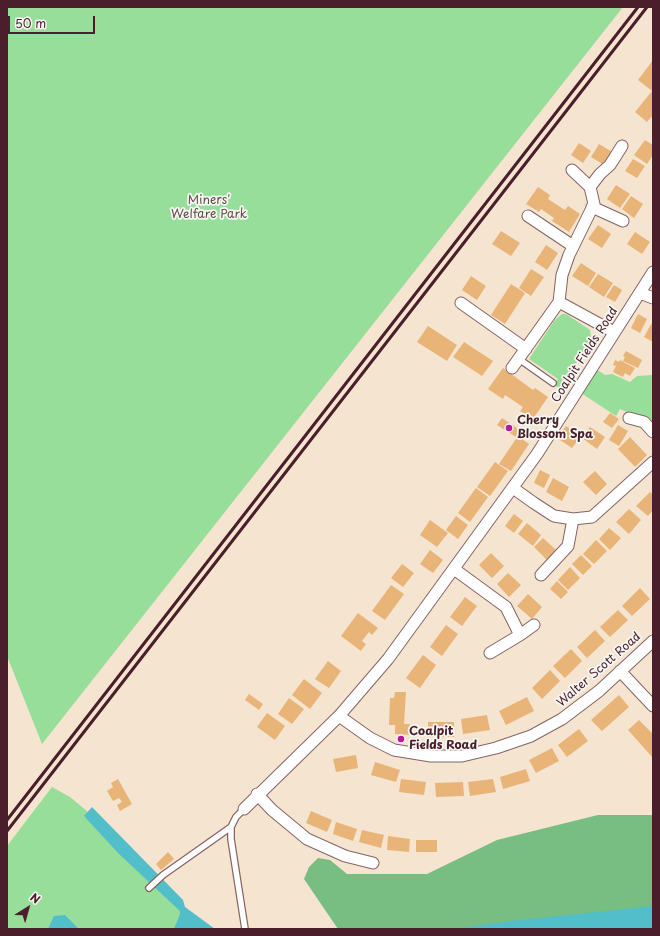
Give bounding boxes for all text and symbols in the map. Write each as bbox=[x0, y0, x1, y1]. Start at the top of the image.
scale bar bbox=[10, 8, 97, 34]
text: 50 m bbox=[15, 14, 46, 32]
park label: Miners' Welfare Park bbox=[171, 194, 247, 222]
street label: Coalpit Fields Road bbox=[549, 305, 621, 405]
place label: Cherry Blossom Spa bbox=[517, 414, 593, 442]
marker: Cherry Blossom Spa bbox=[504, 423, 514, 433]
street label: Walter Scott Road bbox=[554, 630, 644, 710]
place label: Coalpit Fields Road bbox=[409, 725, 477, 753]
marker: Coalpit Fields Road bbox=[396, 734, 406, 744]
north arrow bbox=[8, 888, 48, 928]
text: N bbox=[27, 889, 44, 907]

